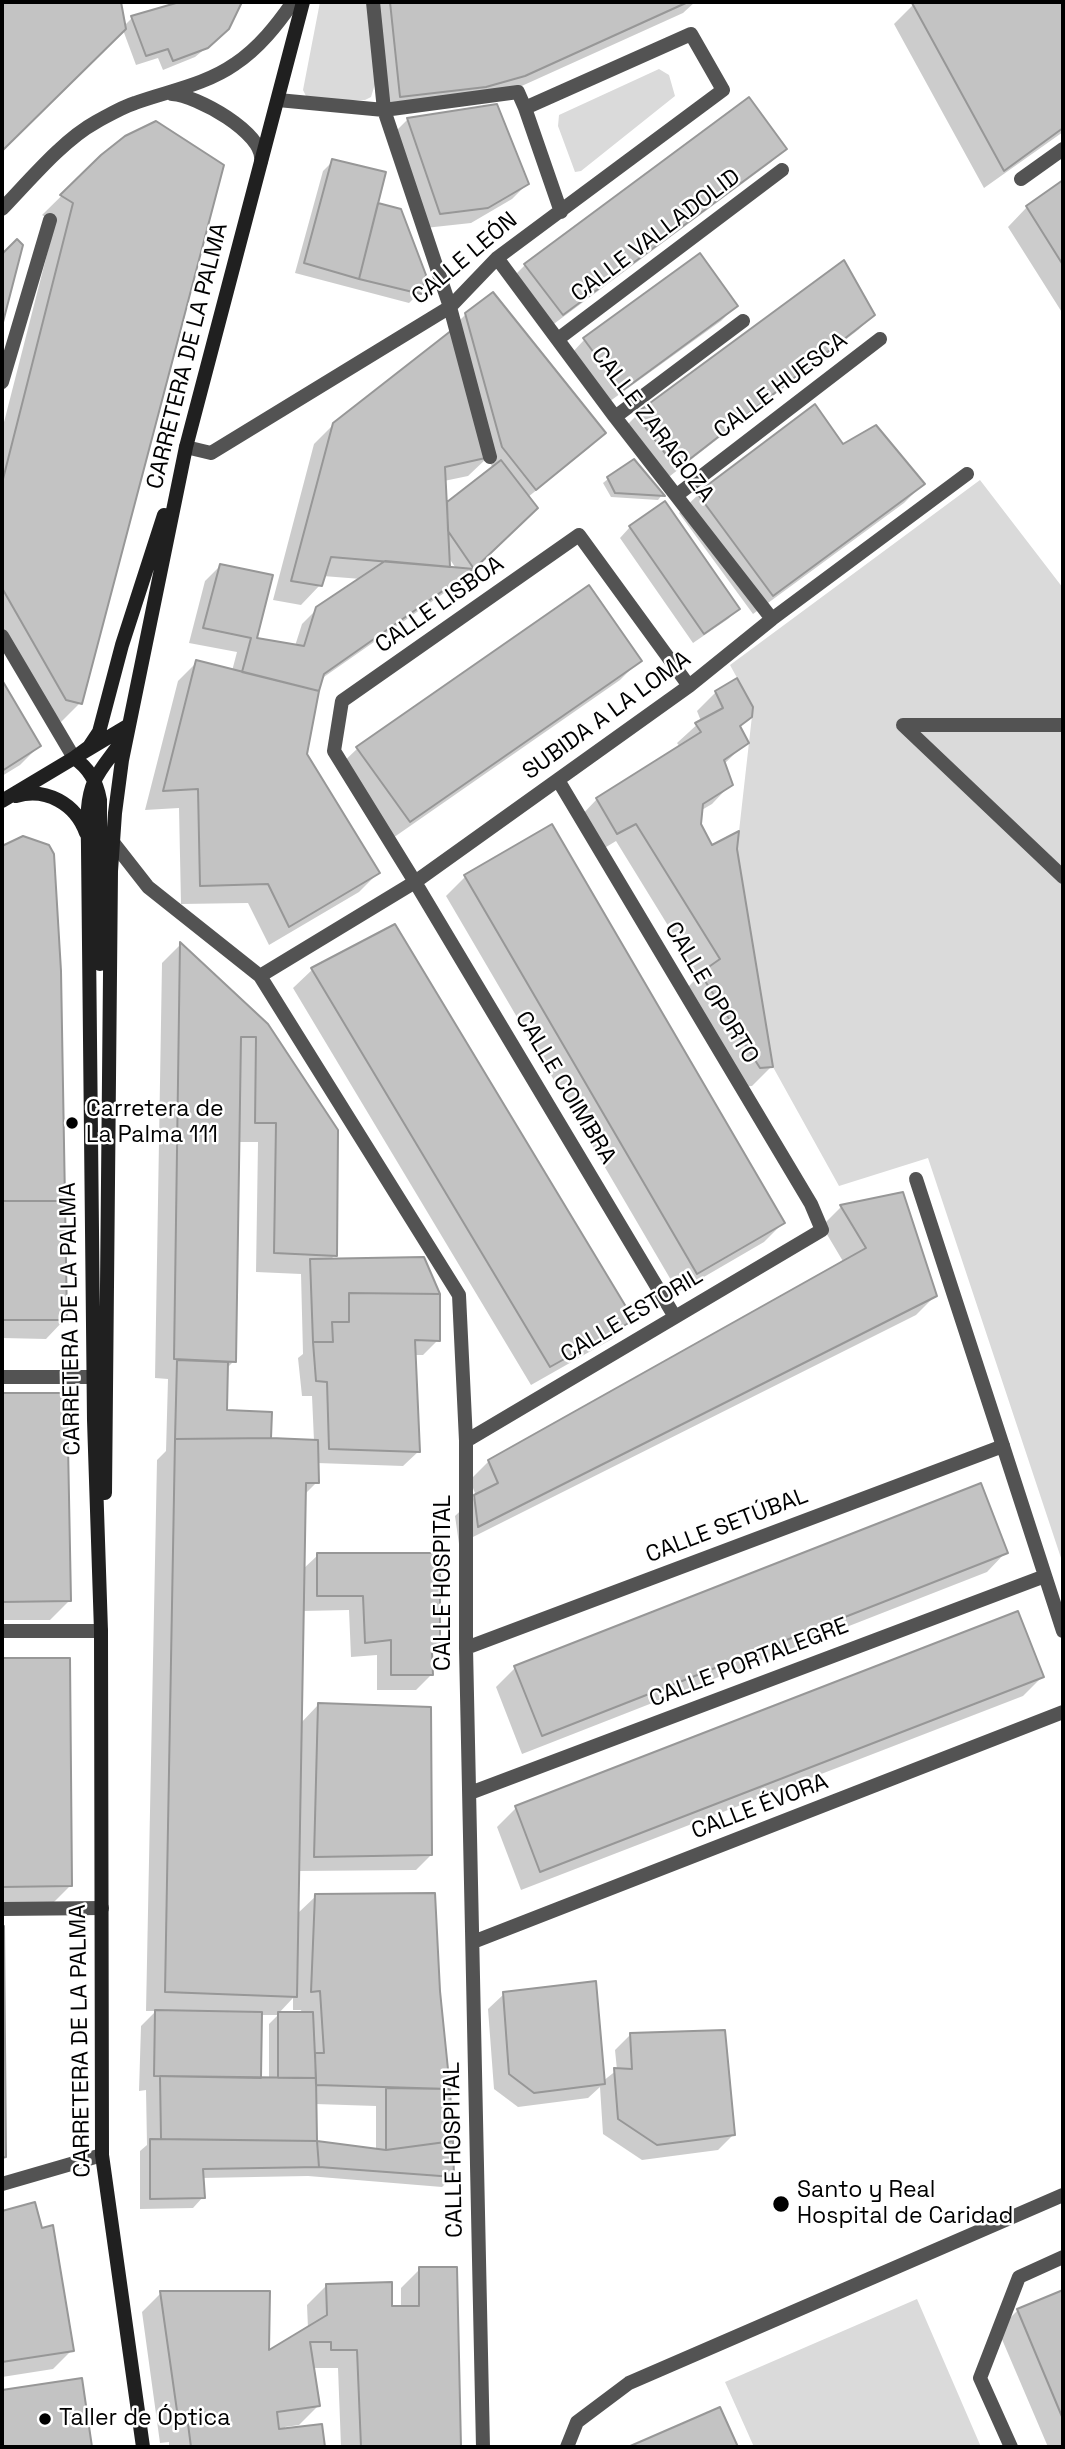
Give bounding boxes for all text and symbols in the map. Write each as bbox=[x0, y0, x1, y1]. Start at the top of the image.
street label: CALLE VALLADOLID bbox=[566, 164, 746, 308]
street label: CALLE LEÓN bbox=[407, 207, 523, 311]
street label: CARRETERA DE LA PALMA bbox=[142, 220, 234, 492]
street label: CALLE HUESCA bbox=[709, 327, 853, 445]
street label: CALLE ZARAGOZA bbox=[585, 342, 719, 508]
street label: CALLE LISBOA bbox=[371, 551, 509, 659]
street label: SUBIDA A LA LOMA bbox=[518, 646, 696, 786]
street label: CALLE OPORTO bbox=[658, 917, 764, 1069]
street label: CALLE COIMBRA bbox=[509, 1007, 621, 1169]
place label: Carretera de La Palma 111 bbox=[86, 1096, 224, 1150]
marker: Carretera de La Palma 111 bbox=[64, 1115, 80, 1131]
street label: CARRETERA DE LA PALMA bbox=[55, 1182, 87, 1456]
street label: CALLE ESTORIL bbox=[556, 1263, 708, 1369]
street label: CALLE SETÚBAL bbox=[642, 1482, 812, 1570]
street label: CALLE HOSPITAL bbox=[430, 1495, 458, 1671]
street label: CALLE PORTALEGRE bbox=[646, 1612, 852, 1714]
street label: CALLE ÉVORA bbox=[688, 1768, 832, 1846]
street label: CARRETERA DE LA PALMA bbox=[65, 1904, 97, 2178]
street label: CALLE HOSPITAL bbox=[439, 2062, 469, 2238]
place label: Santo y Real Hospital de Caridad bbox=[797, 2177, 1013, 2231]
marker: Santo y Real Hospital de Caridad bbox=[771, 2194, 791, 2214]
place label: Taller de Óptica bbox=[59, 2405, 230, 2433]
marker: Taller de Óptica bbox=[37, 2411, 53, 2427]

